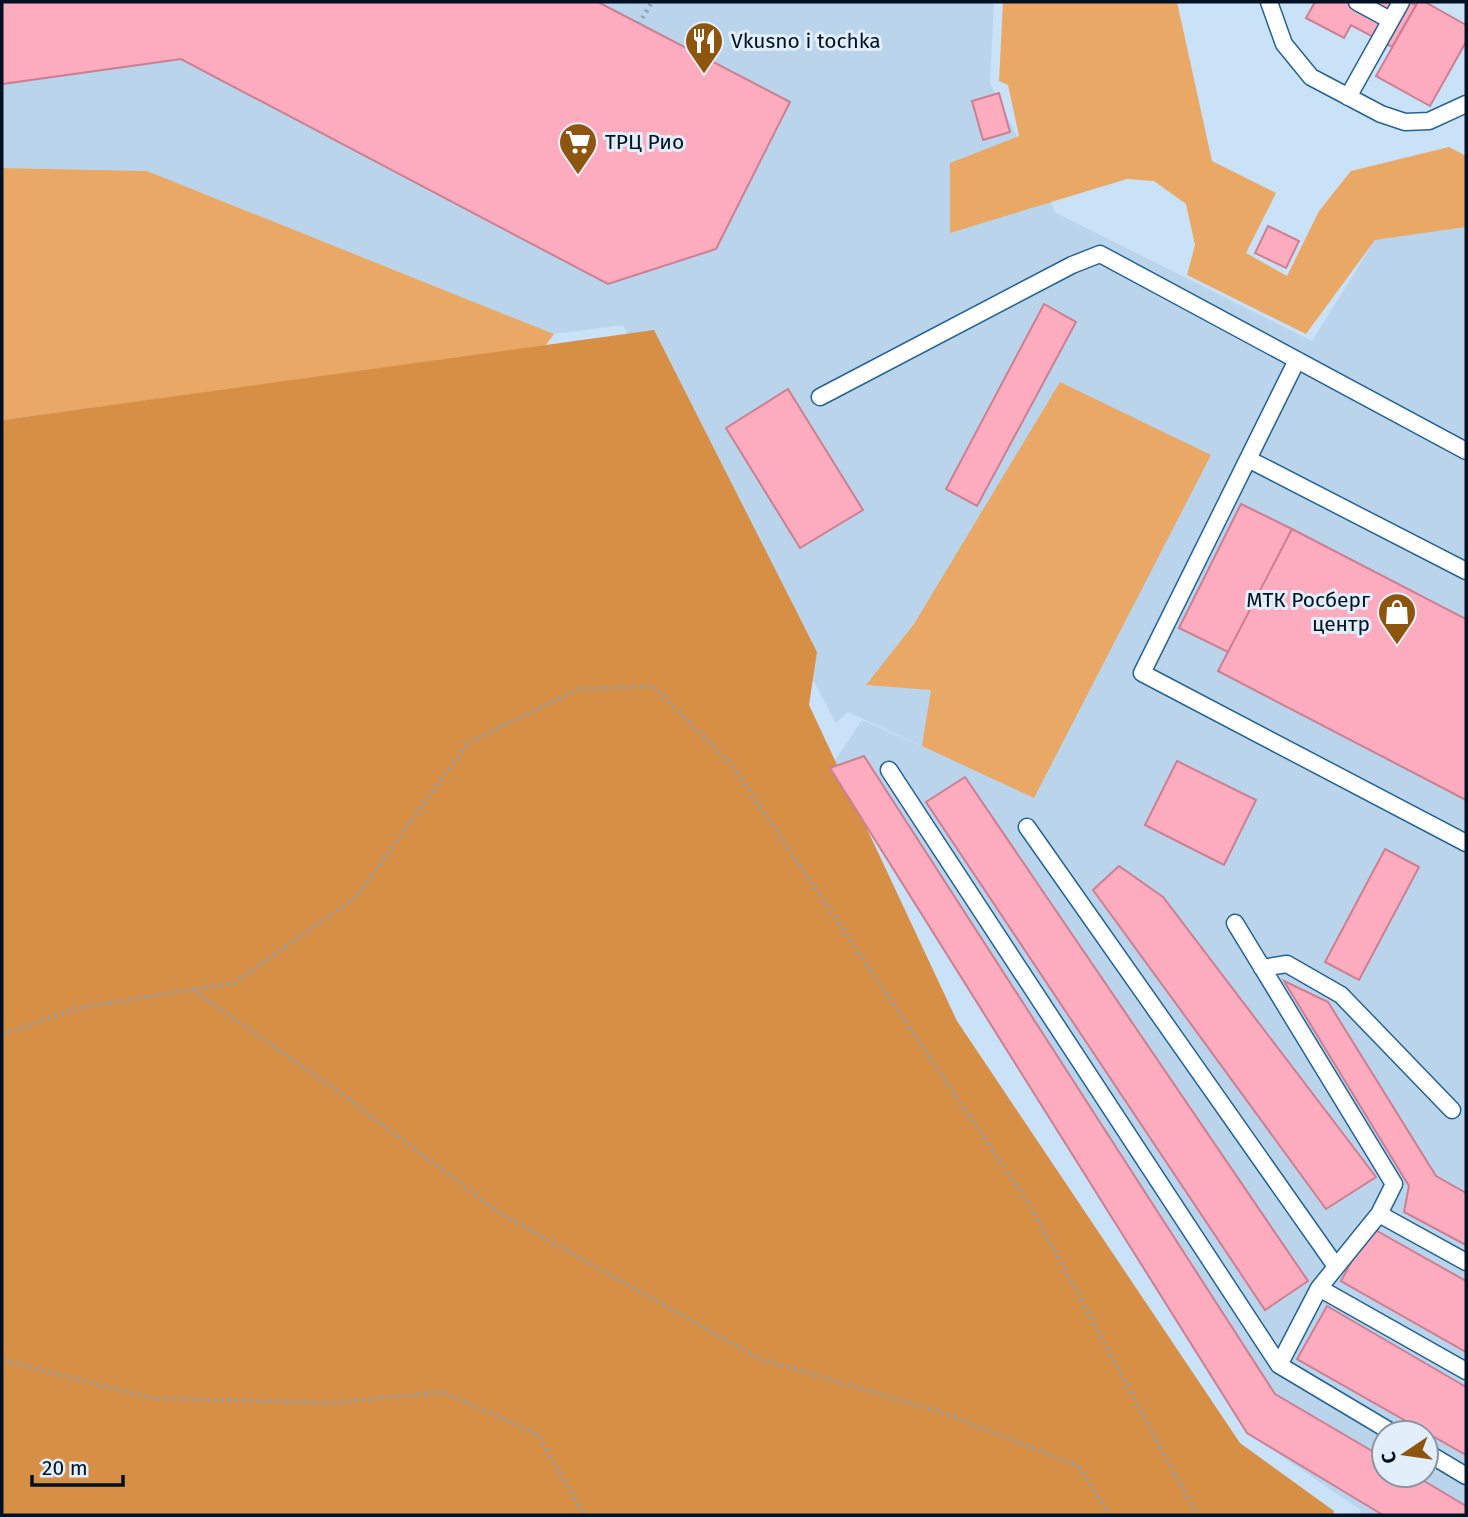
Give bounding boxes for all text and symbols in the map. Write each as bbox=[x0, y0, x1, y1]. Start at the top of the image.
restaurant icon: Vkusno i tochka bbox=[683, 20, 725, 75]
place label: Vkusno i tochka bbox=[731, 28, 881, 54]
supermarket icon: ТРЦ Рио bbox=[557, 121, 599, 176]
place label: ТРЦ Рио bbox=[605, 129, 684, 155]
place label: МТК Росберг центр bbox=[1246, 587, 1370, 637]
shop icon: МТК Росберг центр bbox=[1376, 591, 1418, 646]
north arrow bbox=[1370, 1419, 1440, 1489]
scale bar bbox=[32, 1444, 122, 1488]
text: С bbox=[1376, 1450, 1401, 1466]
text: 20 m bbox=[42, 1455, 88, 1481]

